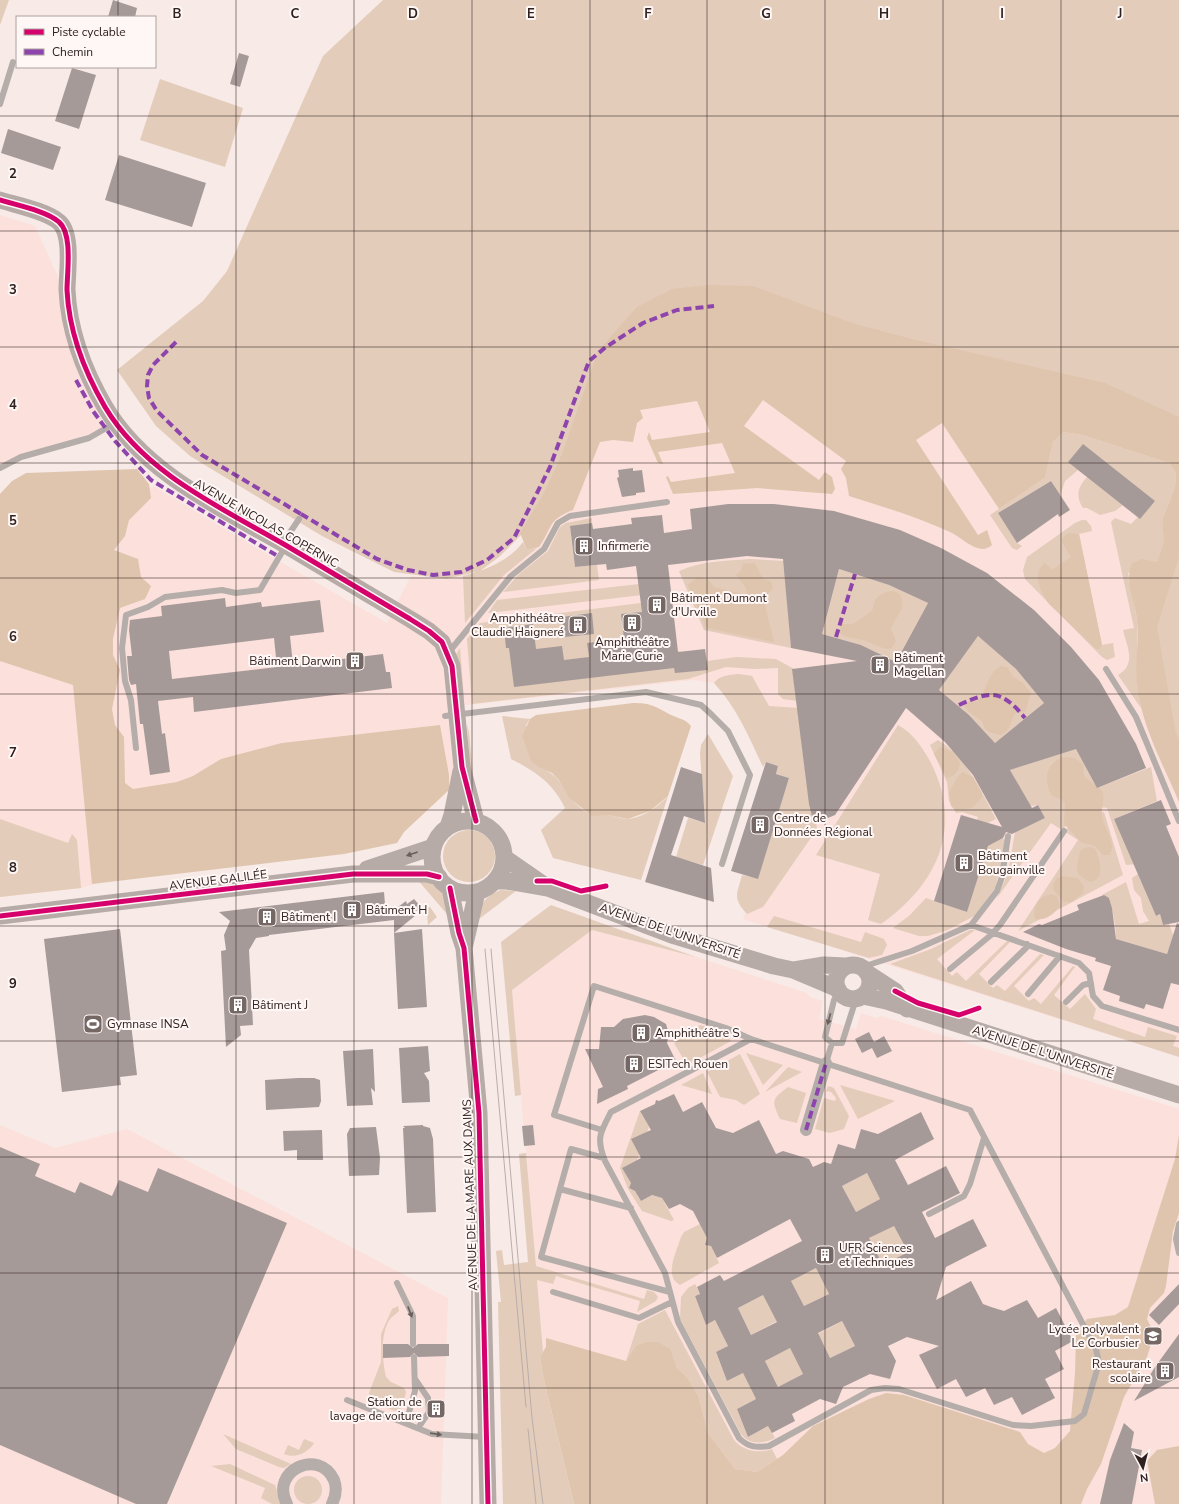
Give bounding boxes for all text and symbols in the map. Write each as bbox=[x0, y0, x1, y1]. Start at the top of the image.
text: B bbox=[173, 5, 182, 23]
text: C bbox=[291, 5, 300, 23]
text: D bbox=[408, 5, 418, 23]
text: E bbox=[527, 5, 535, 23]
text: F bbox=[644, 5, 652, 23]
text: G bbox=[761, 5, 771, 23]
text: H bbox=[879, 5, 889, 23]
text: I bbox=[1000, 5, 1004, 23]
text: J bbox=[1117, 5, 1122, 23]
legend bbox=[16, 16, 156, 68]
text: Piste cyclable bbox=[52, 24, 126, 40]
text: Chemin bbox=[52, 44, 93, 60]
text: 2 bbox=[9, 165, 17, 183]
text: 3 bbox=[9, 281, 17, 299]
text: 4 bbox=[9, 396, 17, 414]
street label: AVENUE NICOLAS COPERNIC bbox=[191, 475, 341, 571]
text: 5 bbox=[9, 512, 17, 530]
building icon: Infirmerie bbox=[573, 535, 595, 557]
place label: Infirmerie bbox=[598, 538, 649, 554]
place label: Bâtiment Dumont d'Urville bbox=[671, 590, 768, 620]
building icon: Bâtiment Dumont d'Urville bbox=[646, 594, 668, 616]
place label: Amphithéâtre Claudie Haigneré bbox=[471, 610, 564, 640]
building icon: Amphithéâtre Marie Curie bbox=[621, 612, 643, 634]
building icon: Amphithéâtre Claudie Haigneré bbox=[567, 614, 589, 636]
text: 6 bbox=[9, 628, 17, 646]
place label: Amphithéâtre Marie Curie bbox=[595, 634, 669, 664]
building icon: Bâtiment Darwin bbox=[344, 650, 366, 672]
place label: Bâtiment Magellan bbox=[894, 650, 944, 680]
place label: Bâtiment Darwin bbox=[249, 653, 341, 669]
building icon: Bâtiment Magellan bbox=[869, 654, 891, 676]
text: 7 bbox=[9, 744, 17, 762]
place label: Centre de Données Régional bbox=[774, 810, 873, 840]
building icon: Centre de Données Régional bbox=[749, 814, 771, 836]
place label: Bâtiment Bougainville bbox=[978, 848, 1045, 878]
one-way arrow bbox=[405, 851, 417, 857]
building icon: Bâtiment Bougainville bbox=[953, 852, 975, 874]
text: 8 bbox=[9, 859, 17, 877]
street label: AVENUE GALILÉE bbox=[168, 866, 268, 894]
building icon: Bâtiment H bbox=[341, 899, 363, 921]
street label: AVENUE DE L'UNIVERSITÉ bbox=[597, 899, 743, 963]
place label: Bâtiment H bbox=[366, 902, 427, 918]
building icon: Bâtiment I bbox=[256, 906, 278, 928]
place label: Bâtiment I bbox=[281, 909, 336, 925]
text: 9 bbox=[9, 975, 17, 993]
building icon: Bâtiment J bbox=[227, 994, 249, 1016]
place label: Bâtiment J bbox=[252, 997, 308, 1013]
sports icon: Gymnase INSA bbox=[82, 1013, 104, 1035]
one-way arrow bbox=[826, 1013, 832, 1025]
place label: Gymnase INSA bbox=[107, 1016, 189, 1032]
building icon: Amphithéâtre S bbox=[630, 1022, 652, 1044]
street label: AVENUE DE L'UNIVERSITÉ bbox=[970, 1022, 1116, 1082]
place label: Amphithéâtre S bbox=[655, 1025, 740, 1041]
building icon: ESITech Rouen bbox=[623, 1053, 645, 1075]
place label: ESITech Rouen bbox=[648, 1056, 728, 1072]
street label: AVENUE DE LA MARE AUX DAIMS bbox=[459, 1099, 481, 1291]
place label: UFR Sciences et Techniques bbox=[839, 1240, 913, 1270]
building icon: UFR Sciences et Techniques bbox=[814, 1244, 836, 1266]
one-way arrow bbox=[408, 1307, 414, 1319]
place label: Lycée polyvalent Le Corbusier bbox=[1049, 1321, 1140, 1351]
school or university icon: Lycée polyvalent Le Corbusier bbox=[1142, 1325, 1164, 1347]
place label: Restaurant scolaire bbox=[1092, 1356, 1152, 1386]
building icon: Restaurant scolaire bbox=[1154, 1360, 1176, 1382]
place label: Station de lavage de voiture bbox=[330, 1394, 422, 1424]
building icon: Station de lavage de voiture bbox=[425, 1398, 447, 1420]
one-way arrow bbox=[430, 1431, 442, 1437]
north arrow bbox=[1123, 1448, 1163, 1488]
text: N bbox=[1139, 1469, 1149, 1485]

